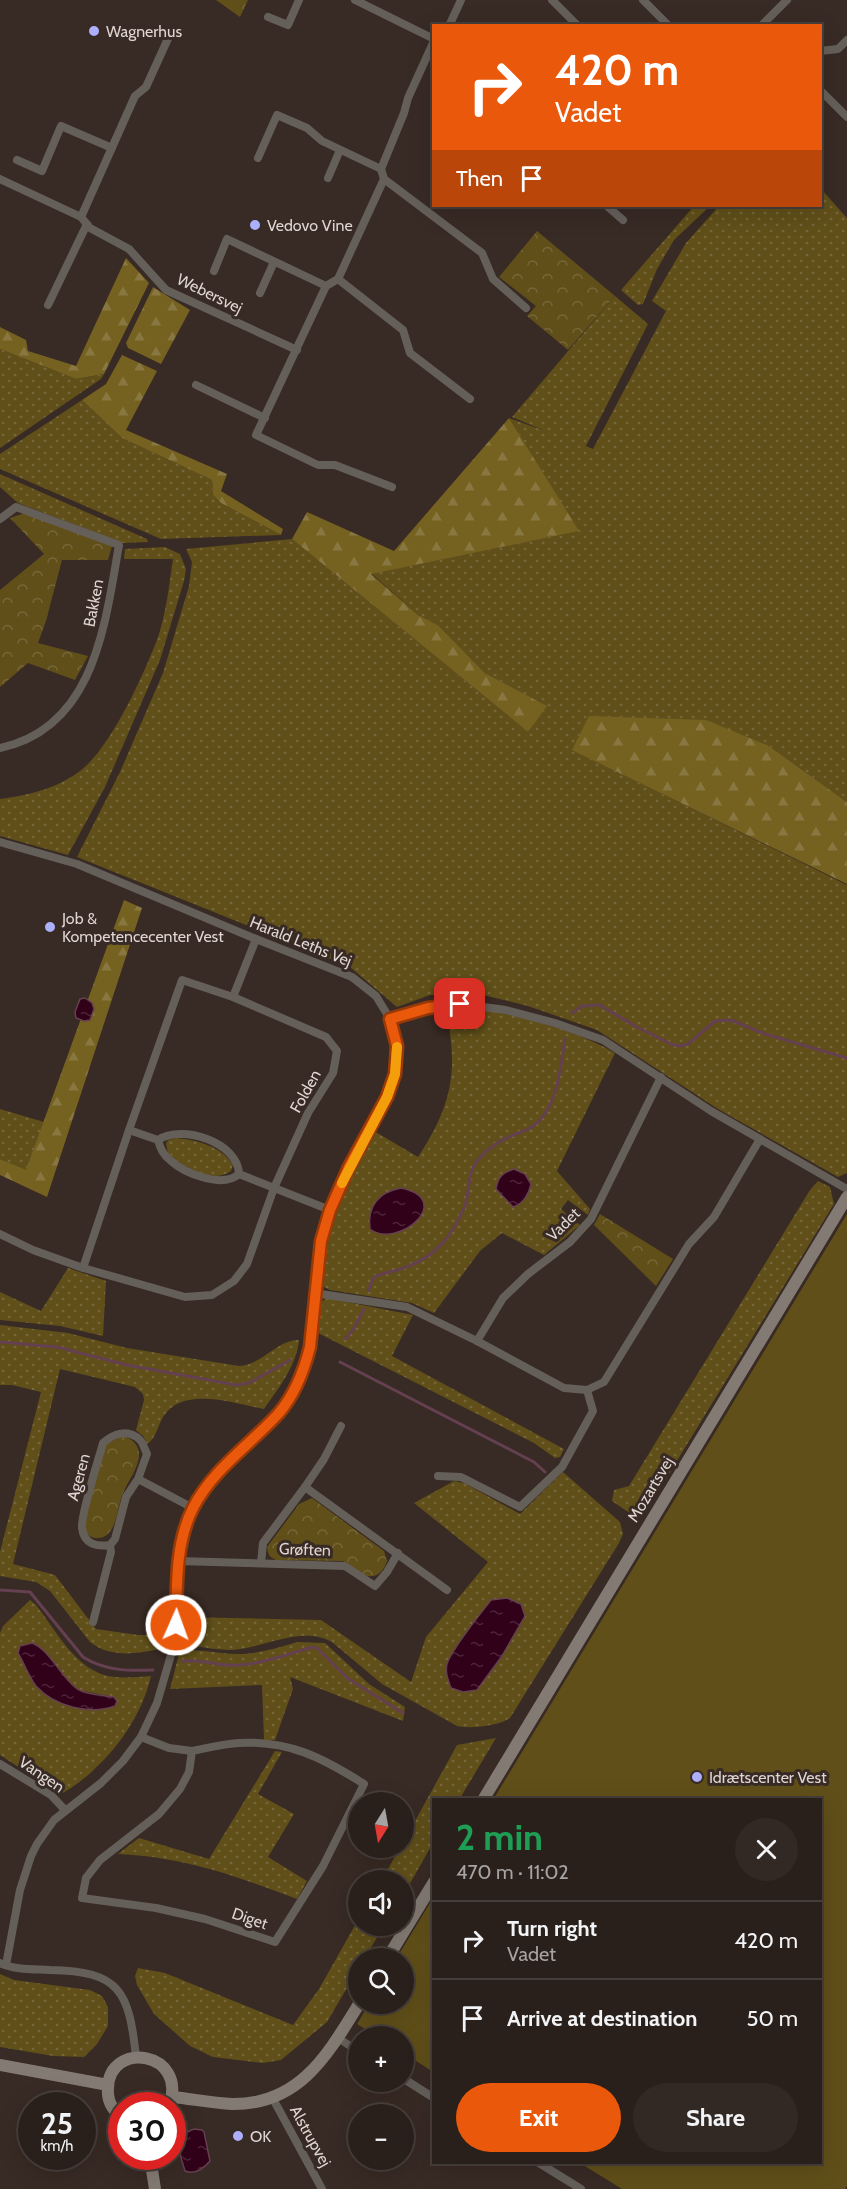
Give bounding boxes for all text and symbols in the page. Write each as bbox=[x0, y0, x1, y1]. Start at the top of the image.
place label: Wagnerhus bbox=[106, 22, 182, 41]
marker: Wagnerhus bbox=[87, 24, 101, 38]
text: 420 m bbox=[555, 44, 679, 96]
icon: right bbox=[456, 48, 534, 126]
text: Vadet bbox=[555, 96, 621, 129]
icon: arrive bbox=[515, 162, 548, 195]
text: Then bbox=[456, 165, 503, 192]
place label: Vedovo Vine bbox=[267, 216, 353, 235]
marker: Vedovo Vine bbox=[248, 218, 262, 232]
street label: Webersvej bbox=[174, 269, 246, 318]
street label: Bakken bbox=[80, 578, 107, 629]
place label: Job & Kompetencecenter Vest bbox=[61, 909, 224, 946]
street label: Harald Leths Vej bbox=[247, 912, 355, 971]
marker: Job & Kompetencecenter Vest bbox=[43, 920, 57, 934]
pin bbox=[434, 978, 485, 1029]
icon: arrive bbox=[443, 987, 476, 1020]
street label: Folden bbox=[286, 1066, 325, 1116]
street label: Vadet bbox=[543, 1203, 584, 1245]
street label: Ageren bbox=[63, 1451, 94, 1503]
street label: Mozartsvej bbox=[623, 1453, 677, 1525]
street label: Grøften bbox=[279, 1539, 331, 1560]
position arrow bbox=[144, 1593, 208, 1657]
street label: Vangen bbox=[15, 1752, 68, 1797]
place label: Idrætscenter Vest bbox=[709, 1768, 827, 1787]
marker: Idrætscenter Vest bbox=[690, 1770, 704, 1784]
north arrow bbox=[348, 1792, 414, 1858]
map controls bbox=[348, 1792, 414, 2170]
text: 2 min bbox=[456, 1815, 543, 1859]
button: close bbox=[735, 1818, 798, 1881]
text: 470 m · 11:02 bbox=[456, 1860, 569, 1884]
button: sound bbox=[348, 1870, 414, 1936]
street label: Diget bbox=[230, 1904, 271, 1934]
text: Turn right bbox=[507, 1915, 597, 1942]
icon: right bbox=[456, 1924, 489, 1957]
text: 420 m bbox=[734, 1927, 798, 1954]
text: Vadet bbox=[507, 1942, 556, 1966]
button: search bbox=[348, 1948, 414, 2014]
icon: arrive bbox=[456, 2002, 489, 2035]
text: Arrive at destination bbox=[507, 2005, 697, 2032]
text: 50 m bbox=[746, 2005, 798, 2032]
button: + bbox=[348, 2026, 414, 2092]
button: Exit bbox=[456, 2083, 621, 2152]
button: Share bbox=[633, 2083, 798, 2152]
speed limit sign: 30 bbox=[108, 2092, 186, 2170]
street label: Alstrupvej bbox=[286, 2102, 335, 2170]
button: − bbox=[348, 2104, 414, 2170]
text: 25 bbox=[41, 2105, 73, 2142]
place label: OK bbox=[250, 2127, 271, 2146]
marker: OK bbox=[231, 2129, 245, 2143]
text: km/h bbox=[41, 2137, 73, 2155]

